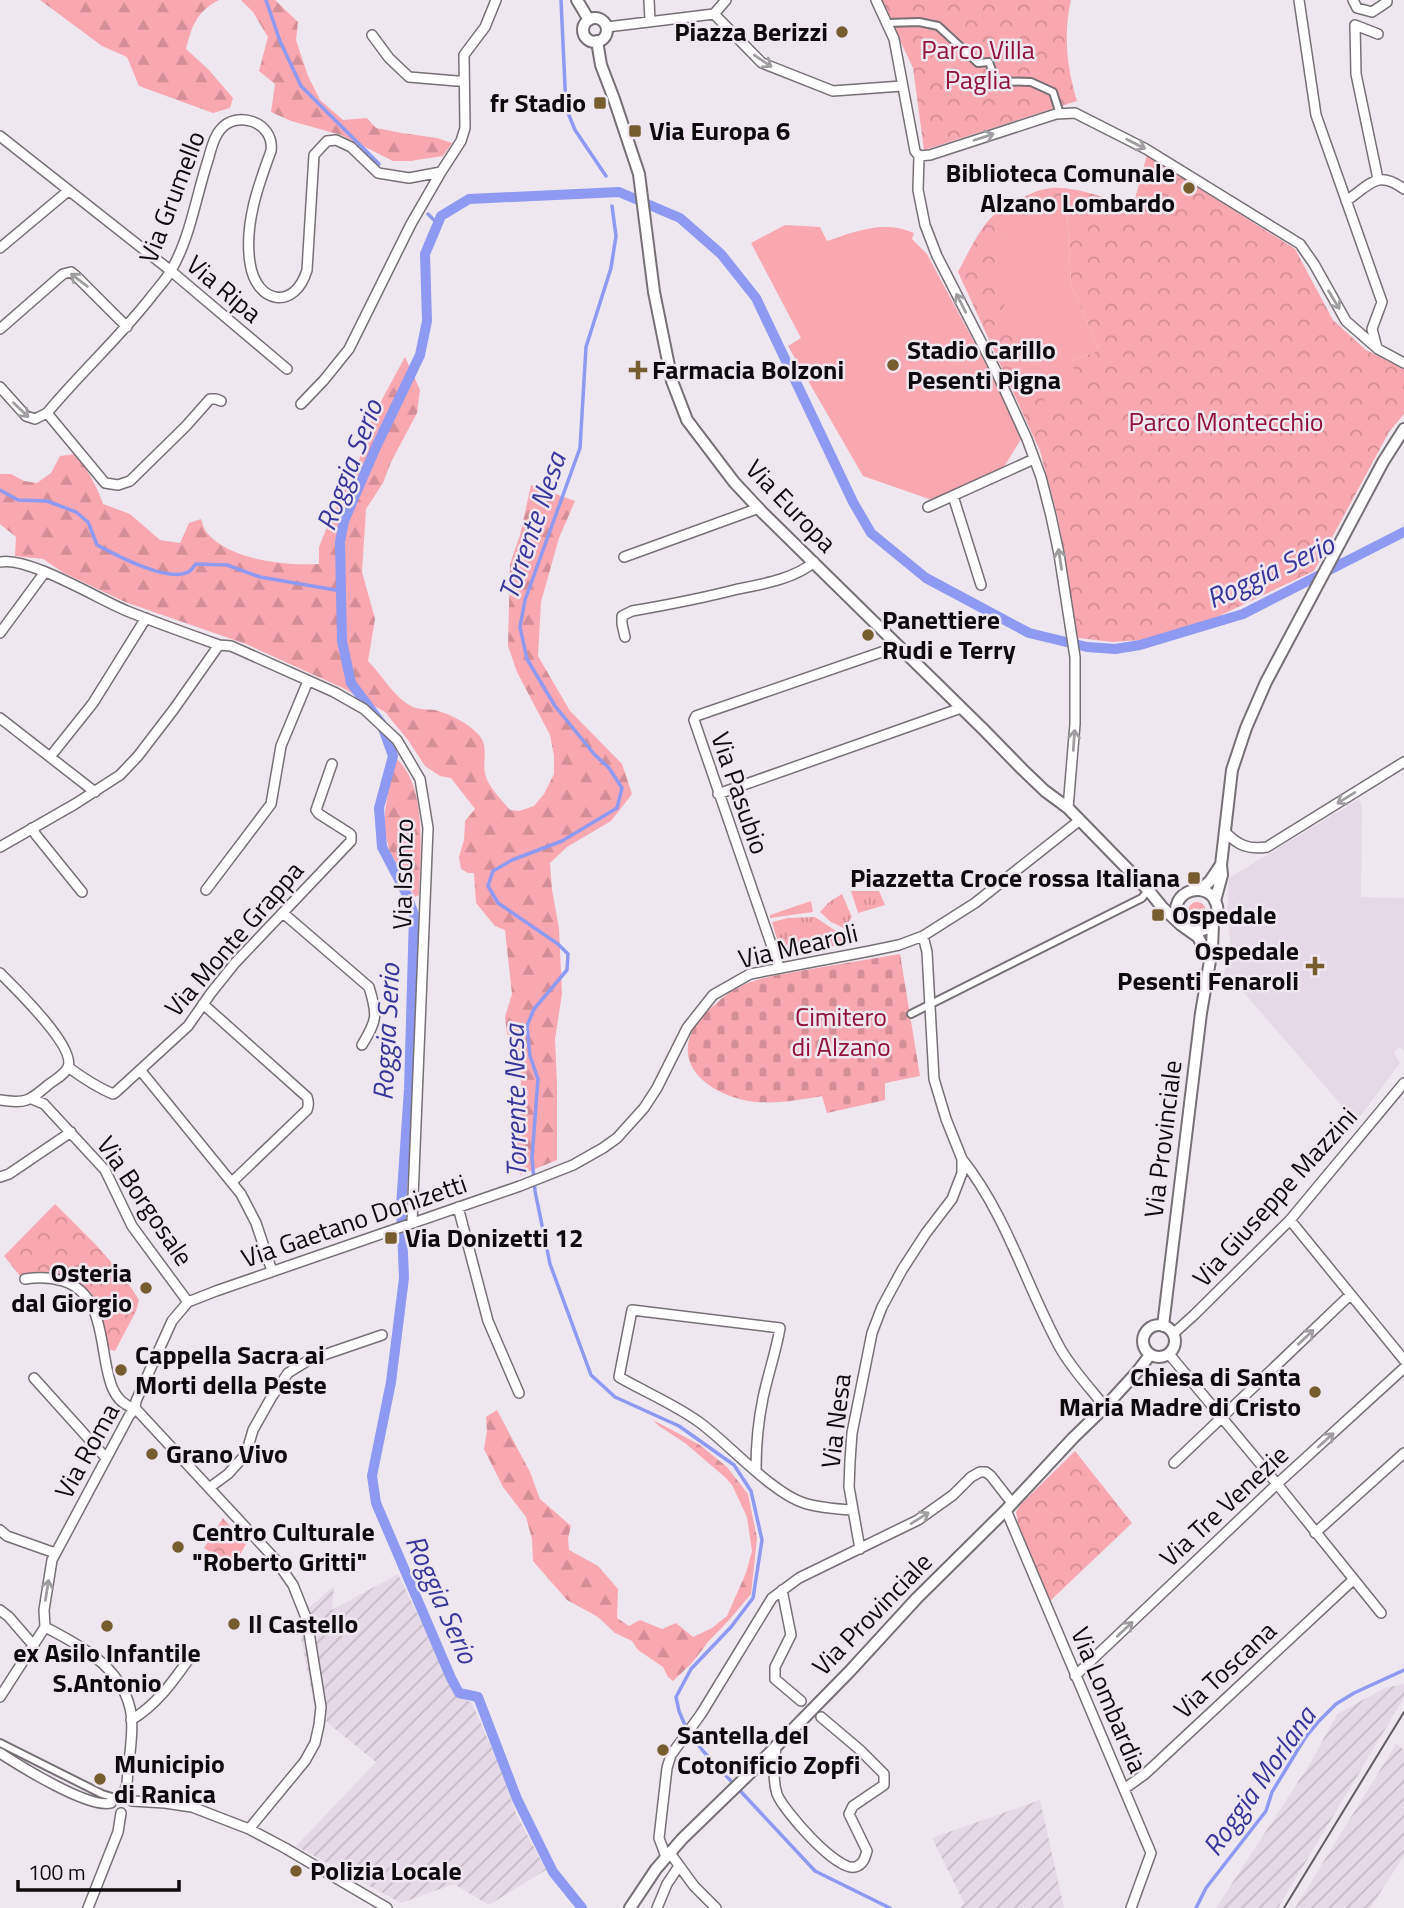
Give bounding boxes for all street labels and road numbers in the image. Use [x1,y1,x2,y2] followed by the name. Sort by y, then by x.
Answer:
[128,125,215,269] street label: Via Grumello
[178,245,271,332] street label: Via Ripa
[737,450,846,561] street label: Via Europa
[701,726,780,859] street label: Via Pasubio
[382,818,423,930] street label: Via Isonzo
[155,852,312,1025] street label: Via Monte Grappa
[734,913,862,978] street label: Via Mearoli
[1133,1058,1192,1220] street label: Via Provinciale
[1183,1098,1366,1295] street label: Via Giuseppe Mazzini
[87,1128,203,1274] street label: Via Borgosale
[236,1164,472,1277] street label: Via Gaetano Donizetti
[810,1371,861,1471] street label: Via Nesa
[44,1396,129,1506] street label: Via Roma
[1150,1436,1297,1576] street label: Via Tre Venezie
[803,1543,941,1684] street label: Via Provinciale
[1165,1612,1285,1728] street label: Via Toscana
[1061,1621,1158,1779] street label: Via Lombardia

